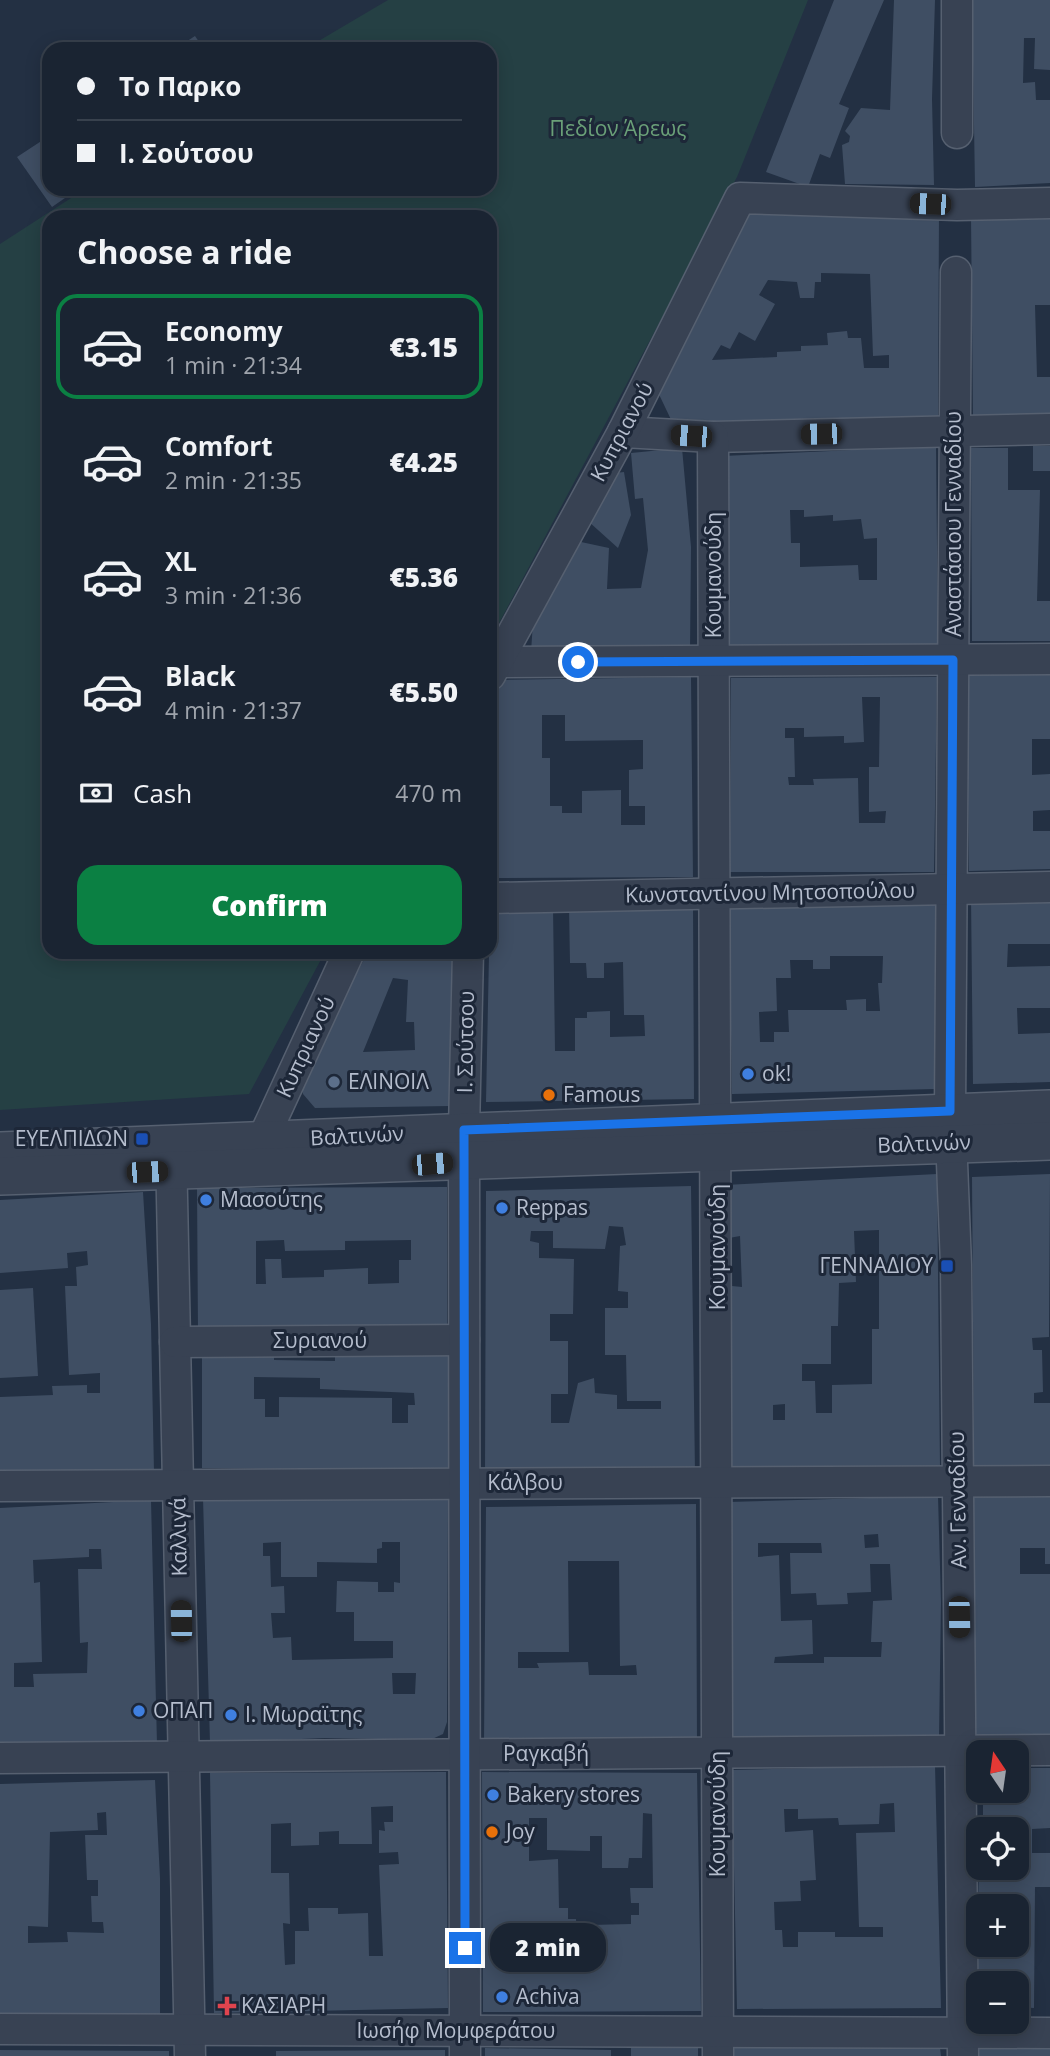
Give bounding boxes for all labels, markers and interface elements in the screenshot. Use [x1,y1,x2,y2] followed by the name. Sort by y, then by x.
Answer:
[119,68,241,104] text: Το Παρκο
[550,114,686,142] park label: Πεδίον Άρεως
[119,135,254,171] text: Ι. Σούτσου
[909,193,952,215] car
[77,230,292,273] text: Choose a ride
[165,313,283,349] text: Economy
[81,315,144,378] icon: car
[390,329,458,365] text: €3.15
[165,349,302,381] text: 1 min · 21:34
[583,377,659,486] street label: Κυπριανού
[939,411,967,637] street label: Αναστάσιου Γενναδίου
[800,423,843,445] car
[670,424,713,448] car
[165,428,272,464] text: Comfort
[81,430,144,493] icon: car
[390,444,458,480] text: €4.25
[165,464,302,496] text: 2 min · 21:35
[699,512,727,638] street label: Κουμανούδη
[165,543,197,579] text: XL
[81,545,144,608] icon: car
[390,559,458,595] text: €5.36
[165,579,302,611] text: 3 min · 21:36
[562,646,594,678] route start
[165,658,236,694] text: Black
[81,660,144,723] icon: car
[390,674,458,710] text: €5.50
[165,694,302,726] text: 4 min · 21:37
[77,774,115,812] icon: cash
[133,775,192,811] text: Cash
[395,777,462,809] text: 470 m
[77,865,462,945] button: Confirm
[625,875,915,909] street label: Κωνσταντίνου Μητσοπούλου
[269,991,341,1102] street label: Κυπριανού
[450,991,480,1093] street label: Ι. Σούτσου
[762,1059,791,1087] place label: ok!
[740,1066,756,1082] marker: ok!
[348,1067,429,1095] place label: ΕΛΙΝΟΙΛ
[326,1074,342,1090] marker: ΕΛΙΝΟΙΛ
[563,1080,640,1108] place label: Famous
[541,1087,557,1103] marker: Famous
[309,1119,404,1151] street label: Βαλτινών
[15,1124,128,1152] place label: ΕΥΕΛΠΙΔΩΝ
[877,1127,971,1159] street label: Βαλτινών
[134,1131,150,1147] marker: ΕΥΕΛΠΙΔΩΝ
[411,1152,454,1176] car
[126,1161,169,1183] car
[703,1184,731,1310] street label: Κουμανούδη
[220,1185,323,1213] place label: Μασούτης
[198,1192,214,1208] marker: Μασούτης
[516,1193,588,1221] place label: Reppas
[494,1200,510,1216] marker: Reppas
[819,1251,933,1279] place label: ΓΕΝΝΑΔΙΟΥ
[939,1258,955,1274] marker: ΓΕΝΝΑΔΙΟΥ
[273,1326,367,1354] street label: Συριανού
[942,1431,972,1569] street label: Αν. Γενναδίου
[487,1468,563,1496] street label: Κάλβου
[163,1497,193,1577] street label: Καλλιγά
[949,1596,970,1638] car
[171,1600,192,1642] car
[153,1696,213,1724] place label: ΟΠΑΠ
[245,1700,363,1728] place label: Ι. Μωραϊτης
[131,1703,147,1719] marker: ΟΠΑΠ
[223,1707,239,1723] marker: Ι. Μωραϊτης
[503,1739,589,1767] street label: Ραγκαβή
[966,1740,1029,1802] north arrow
[966,1740,1029,2034] map controls
[703,1751,731,1877] street label: Κουμανούδη
[507,1780,640,1808] place label: Bakery stores
[485,1787,501,1803] marker: Bakery stores
[504,1817,535,1845] place label: Joy
[966,1817,1029,1880] button: locate
[484,1824,500,1840] marker: Joy
[966,1894,1029,1957] button: +
[490,1924,605,1972] callout: 2 min
[515,1931,581,1963] text: 2 min
[449,1932,481,1964] route end
[966,1971,1029,2034] button: −
[516,1982,580,2010] place label: Achiva
[494,1989,510,2005] marker: Achiva
[241,1991,326,2019] place label: ΚΑΣΙΑΡΗ
[219,1998,235,2014] marker: ΚΑΣΙΑΡΗ
[357,2016,555,2044] street label: Ιωσήφ Μομφεράτου

